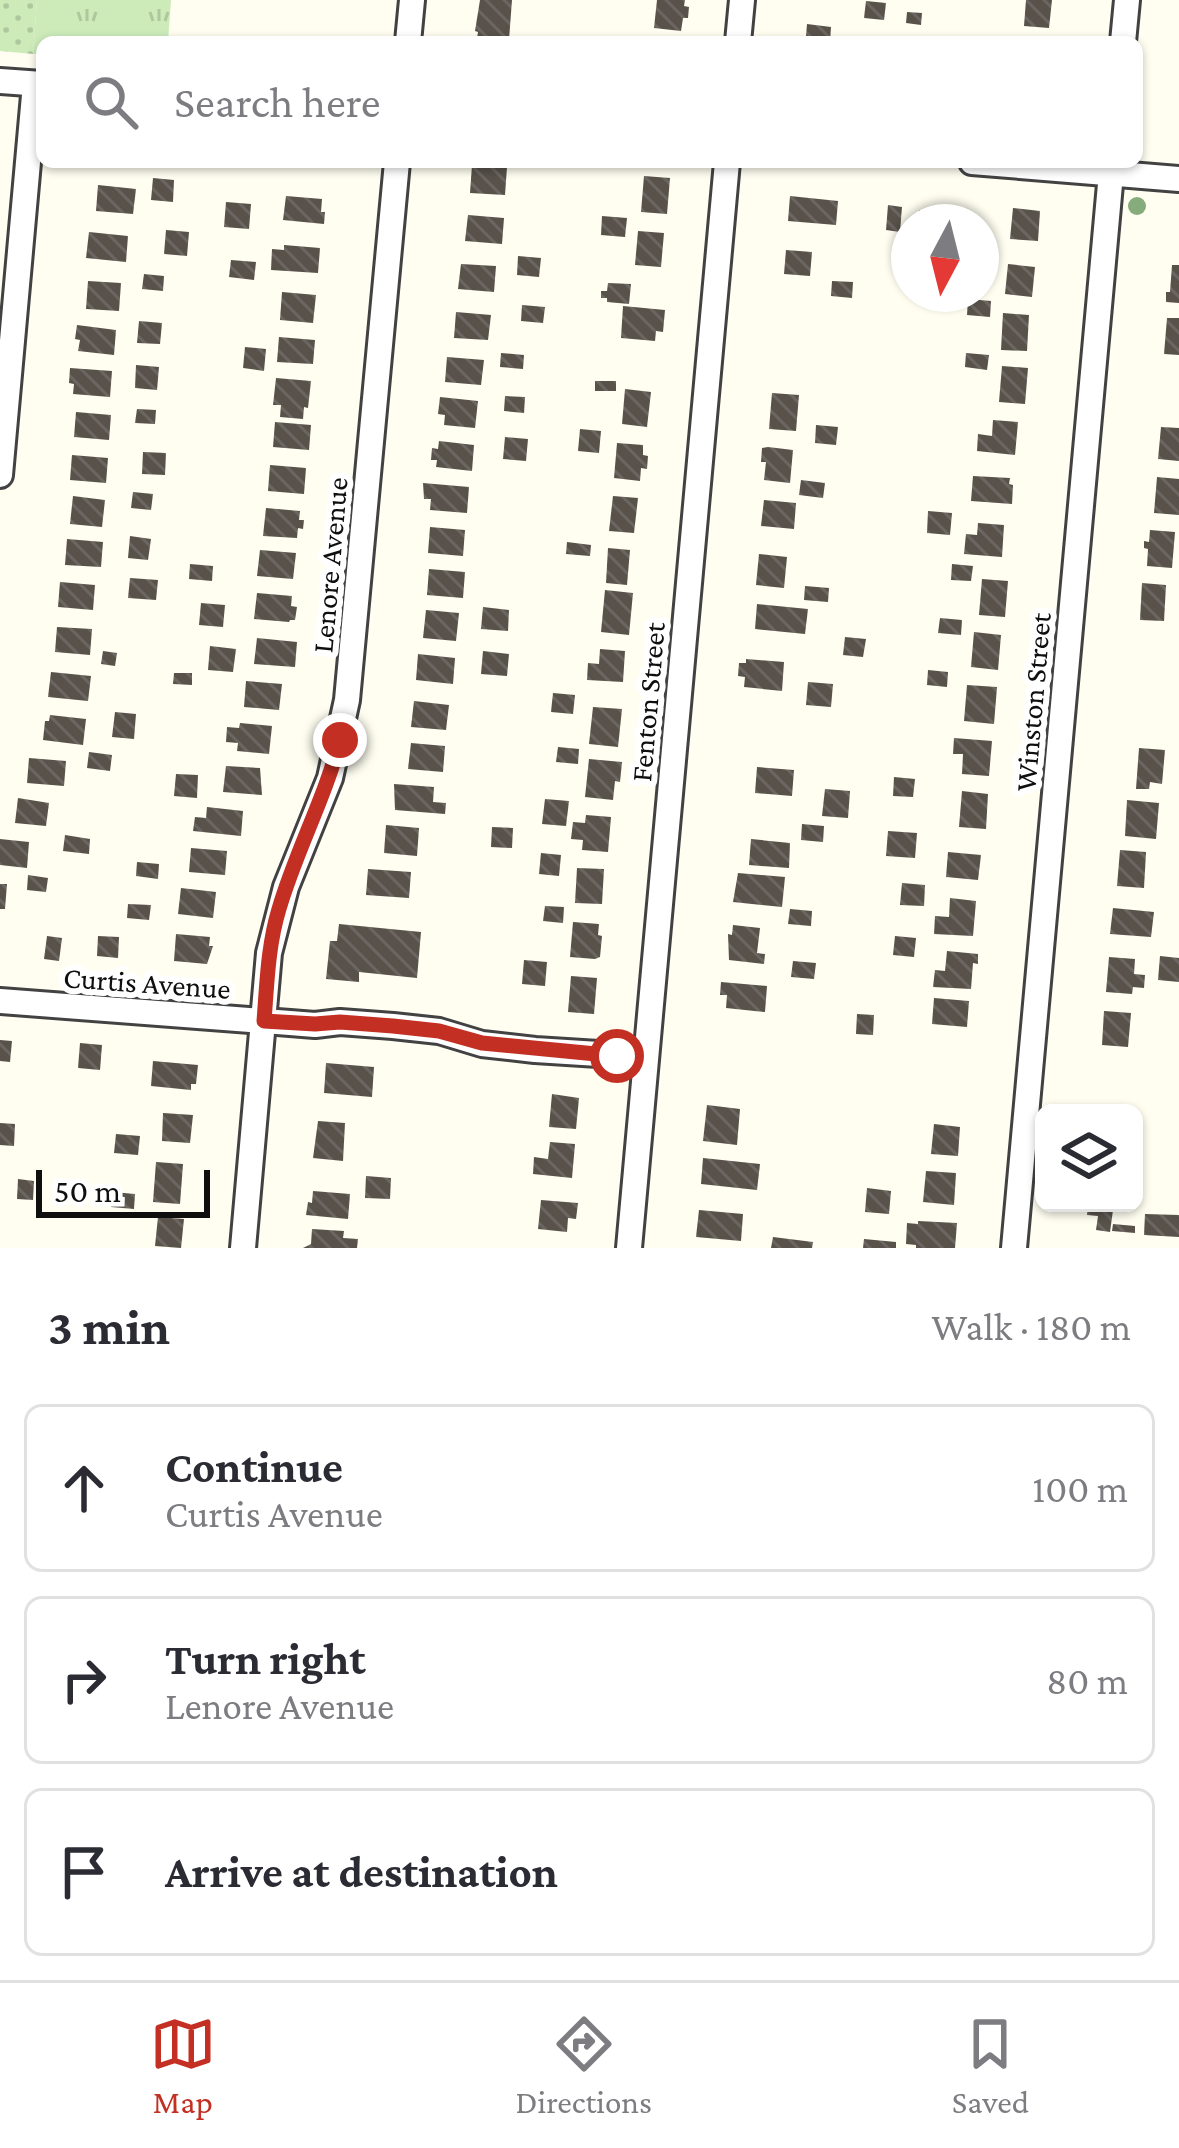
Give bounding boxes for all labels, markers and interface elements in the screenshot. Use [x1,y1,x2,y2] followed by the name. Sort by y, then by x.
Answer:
[36,36,1143,168] search box
[78,69,144,135] icon: search
[174,77,381,127] text: Search here
[891,204,999,312] north arrow
[305,476,354,654] street label: Lenore Avenue
[1008,610,1057,793] street label: Winston Street
[624,620,671,783] street label: Fenton Street
[313,713,367,767] route end
[62,960,232,1005] street label: Curtis Avenue
[590,1029,644,1083] route start
[1035,1104,1143,1212] map controls
[1035,1104,1143,1212] button: layers
[36,1164,210,1217] scale bar
[54,1172,121,1209] text: 50 m
[48,1298,170,1355] text: 3 min
[931,1305,1131,1348] text: Walk · 180 m
[165,1442,343,1492] text: Continue
[51,1455,117,1521] icon: ahead
[1032,1467,1128,1510] text: 100 m
[165,1492,383,1535] text: Curtis Avenue
[165,1634,366,1684] text: Turn right
[51,1647,117,1713] icon: right
[1046,1659,1128,1702] text: 80 m
[165,1684,394,1727] text: Lenore Avenue
[51,1839,117,1905] icon: arrive
[165,1847,558,1897] text: Arrive at destination
[150,2011,216,2120] tab: Map
[516,2011,652,2120] tab: Directions
[952,2011,1029,2120] tab: Saved

